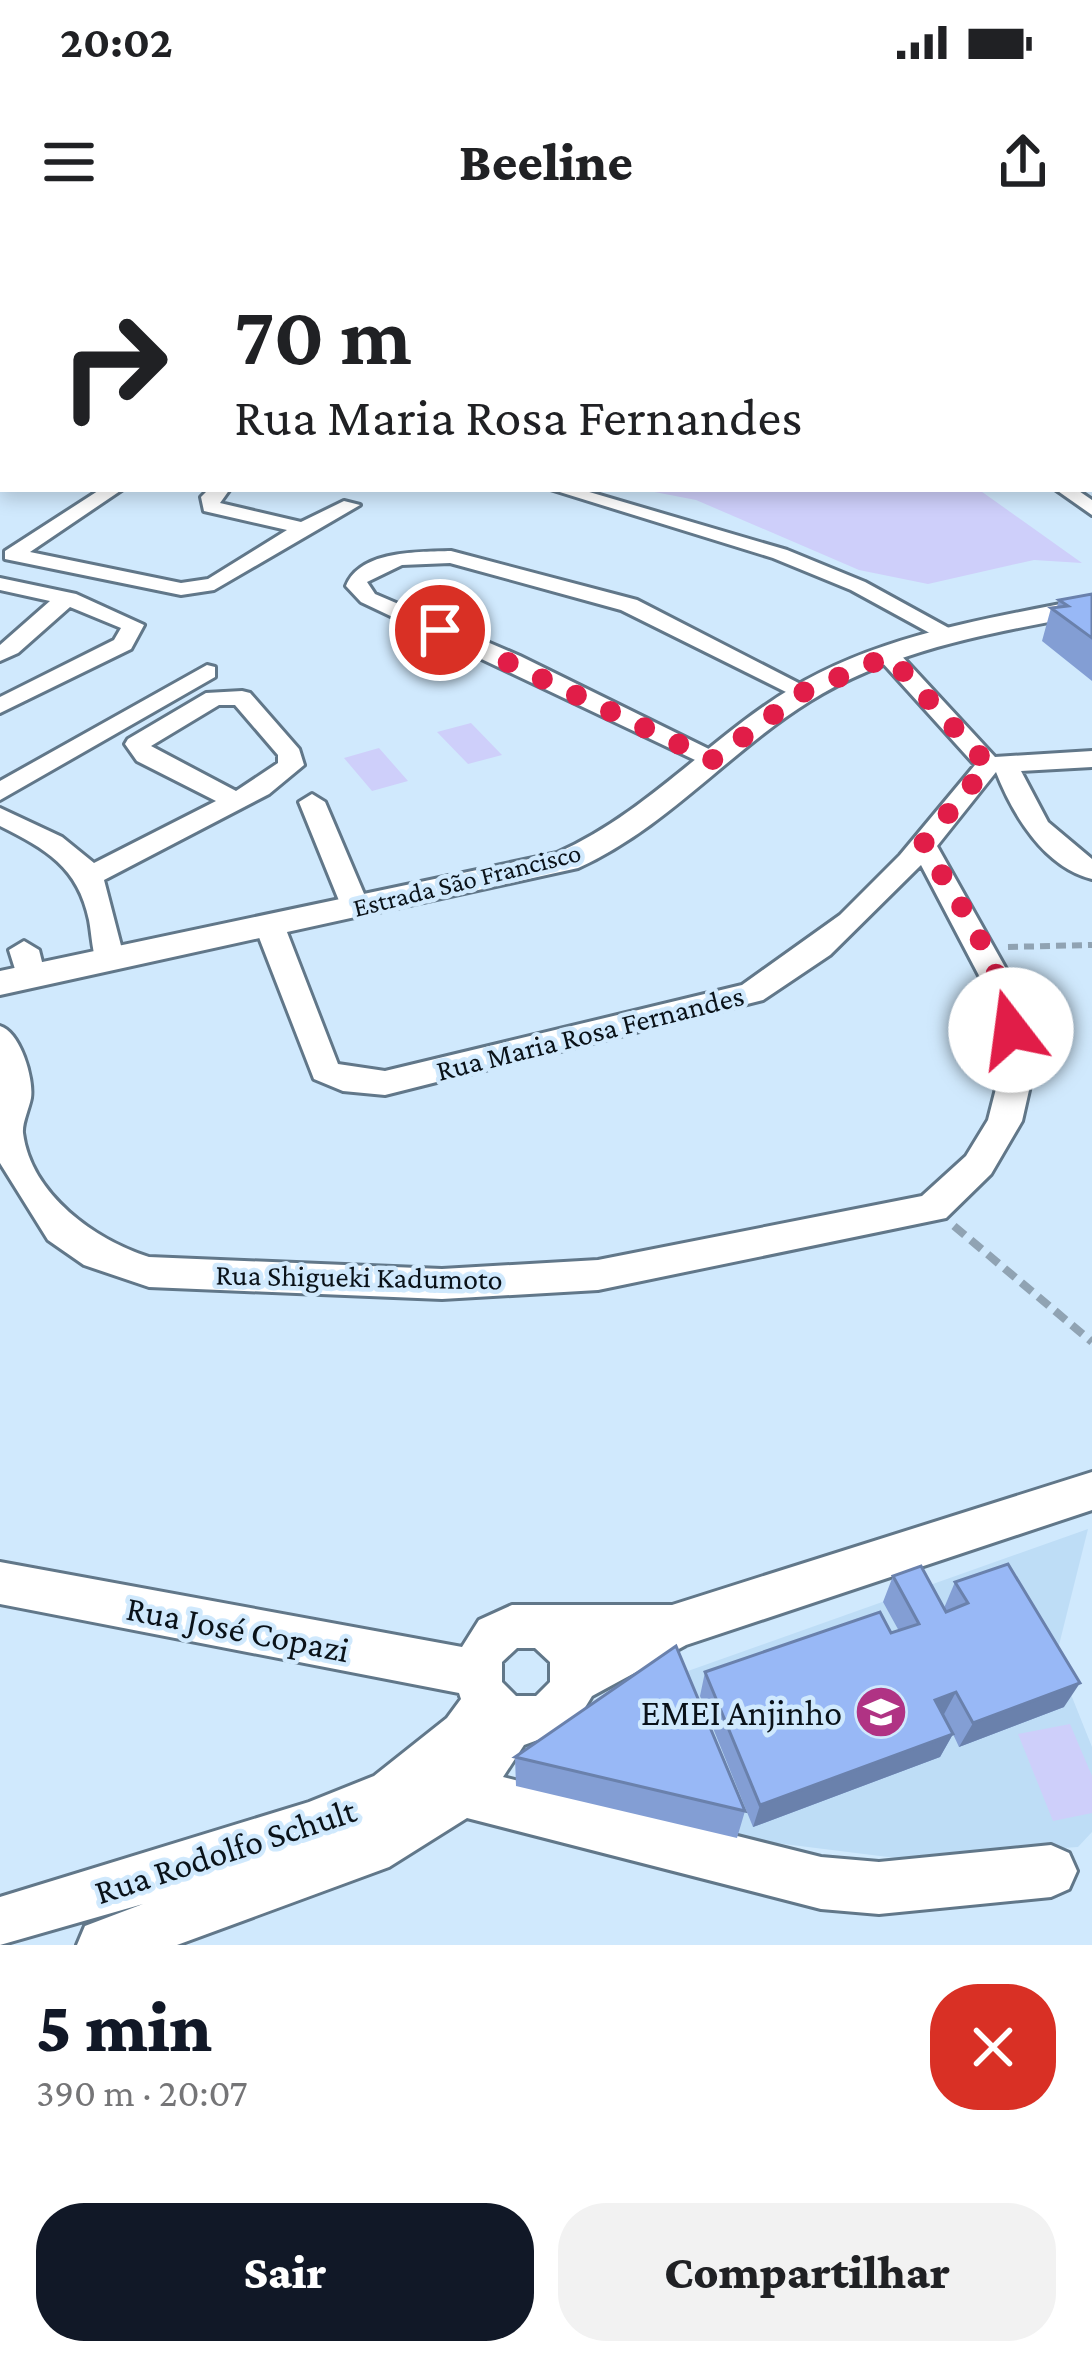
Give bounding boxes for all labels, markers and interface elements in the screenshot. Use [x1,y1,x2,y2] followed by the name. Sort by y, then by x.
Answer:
[60,17,173,67] text: 20:02
[36,129,102,195] icon: menu
[990,129,1056,195] icon: share
[459,132,633,192] text: Beeline
[36,288,192,444] icon: right
[234,289,412,382] text: 70 m
[234,387,802,447] text: Rua Maria Rosa Fernandes
[389,579,491,681] pin
[407,597,473,663] icon: arrive
[350,837,584,923] street label: Estrada São Francisco
[948,967,1074,1093] position arrow
[433,978,747,1087] street label: Rua Maria Rosa Fernandes
[215,1257,503,1297] street label: Rua Shigueki Kadumoto
[123,1588,353,1670] street label: Rua José Copazi
[853,1684,909,1740] school or university icon: EMEI Anjinho
[641,1693,842,1733] place label: EMEI Anjinho
[90,1790,362,1912] street label: Rua Rodolfo Schult
[930,1984,1056,2110] button: close
[36,1986,212,2066] text: 5 min
[36,2071,247,2114] text: 390 m · 20:07
[36,2203,534,2341] button: Sair
[558,2203,1056,2341] button: Compartilhar

